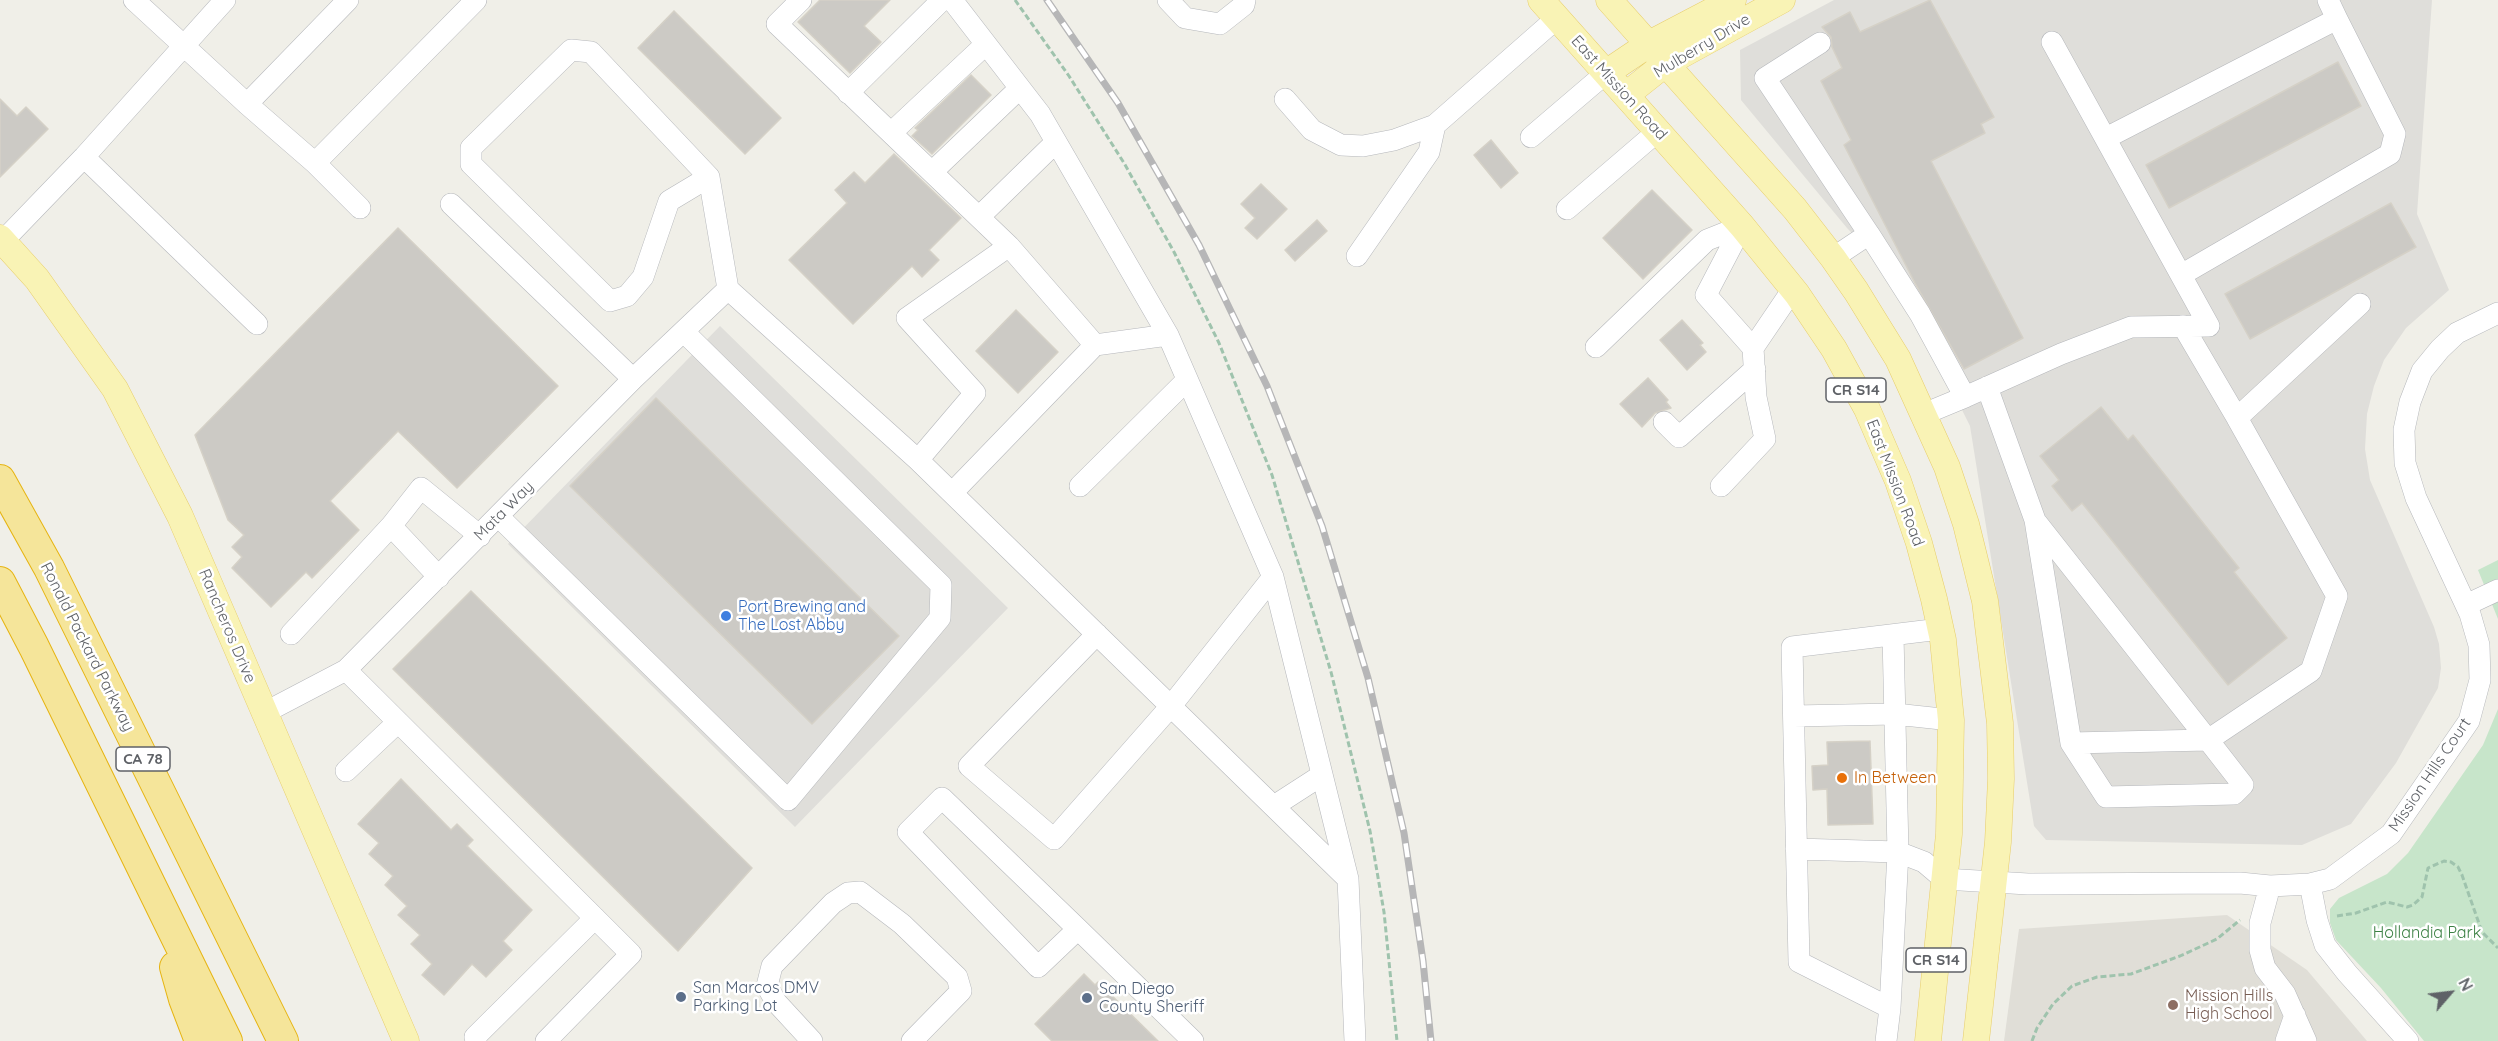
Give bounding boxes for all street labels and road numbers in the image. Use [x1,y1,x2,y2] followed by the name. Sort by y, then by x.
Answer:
[1650,10,1754,82] street label: Mulberry Drive
[1567,32,1671,144] street label: East Mission Road
[1826,378,1886,402] road number: CR S14
[1862,417,1928,549] street label: East Mission Road
[470,477,538,545] street label: Mata Way
[36,559,138,735] street label: Ronald Packard Parkway
[194,566,260,686] street label: Rancheros Drive
[2385,714,2475,836] street label: Mission Hills Court
[116,747,170,771] road number: CA 78
[1906,948,1966,972] road number: CR S14

